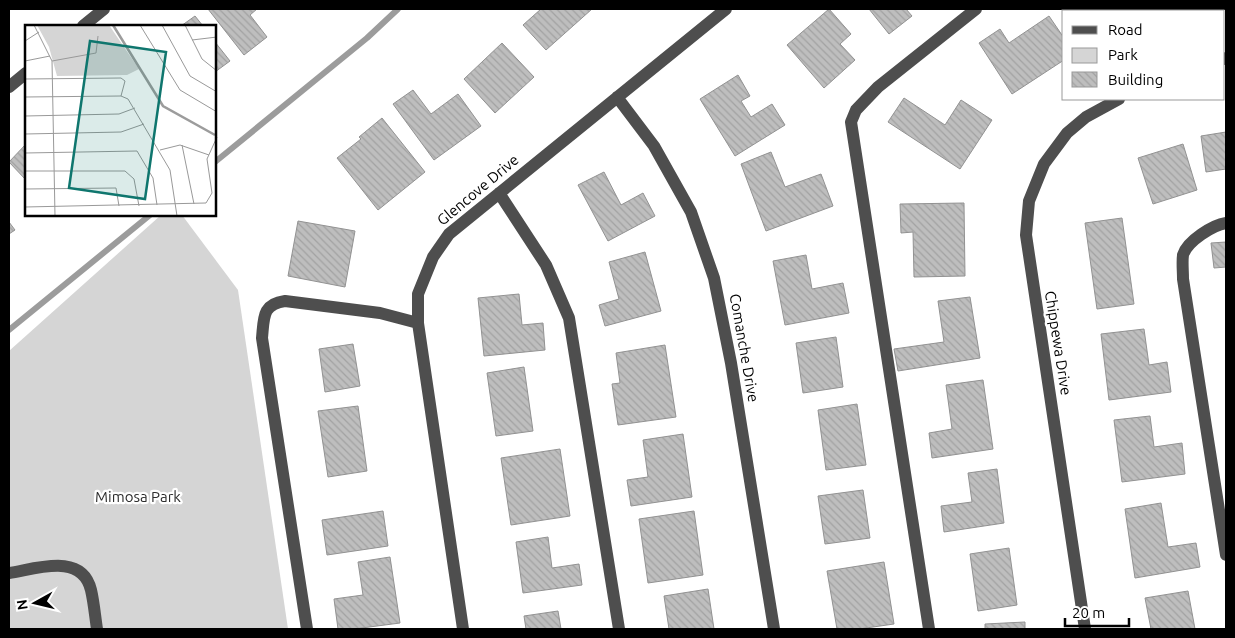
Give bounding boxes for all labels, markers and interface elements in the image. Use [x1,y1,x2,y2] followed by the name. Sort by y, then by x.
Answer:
[1062,10,1225,100] legend
[1108,21,1143,38] text: Road
[25,25,216,216] inset map
[1108,46,1138,63] text: Park
[1108,71,1163,88] text: Building
[434,151,522,229] street label: Glencove Drive
[1042,290,1075,396] street label: Chippewa Drive
[727,292,762,404] street label: Comanche Drive
[95,488,181,505] park label: Mimosa Park
[10,578,60,628] north arrow
[1065,596,1129,628] scale bar
[13,599,31,611] text: N
[1072,604,1105,621] text: 20 m

